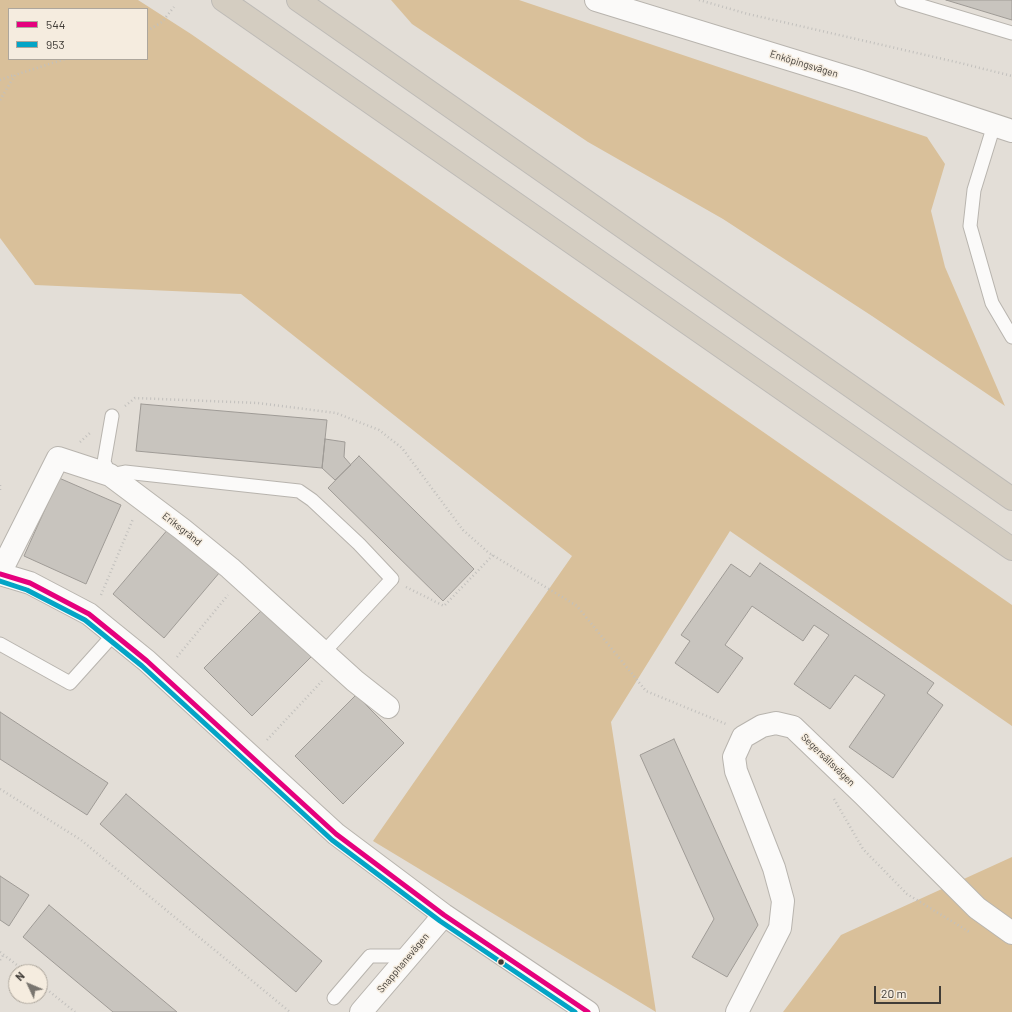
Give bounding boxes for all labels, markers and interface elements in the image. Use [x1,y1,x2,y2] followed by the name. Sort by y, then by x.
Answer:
[8,8,148,60] legend
[46,17,65,31] text: 544
[46,37,65,51] text: 953
[768,48,840,80] street label: Enköpingsvägen
[160,510,204,548] street label: Eriksgränd
[799,731,857,789] street label: Segersällsvägen
[375,931,431,995] street label: Snapphanevägen
[496,957,506,967] unlabelled marker
[8,964,48,1004] north arrow
[13,969,27,983] text: N
[876,978,943,1004] scale bar
[881,986,907,1000] text: 20 m

